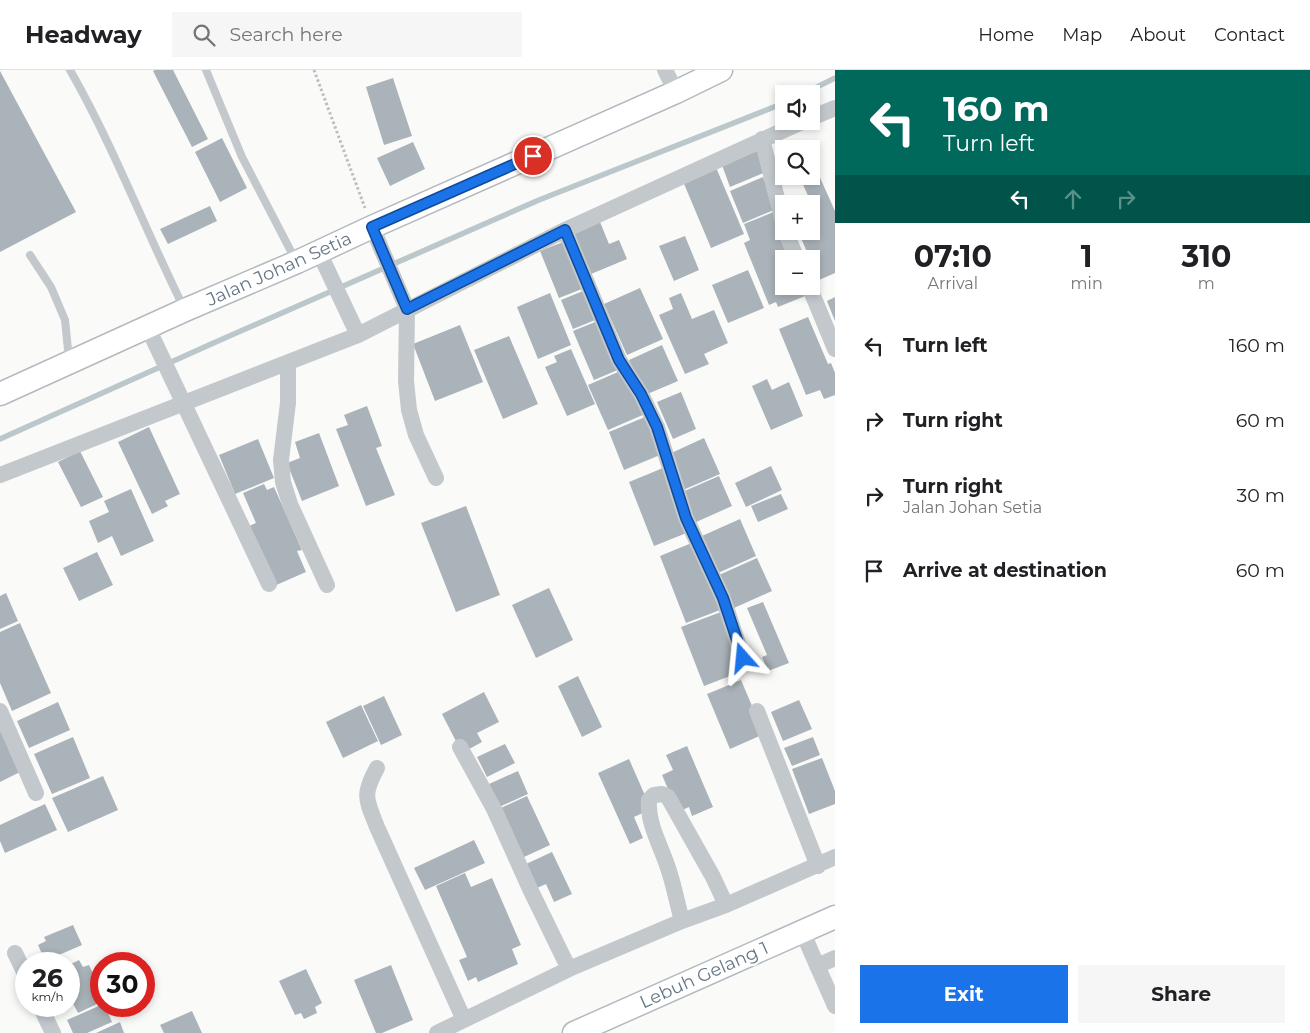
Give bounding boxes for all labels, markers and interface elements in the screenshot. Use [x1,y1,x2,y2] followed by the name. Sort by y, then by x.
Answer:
[172,12,522,57] search box
[25,20,142,49] text: Headway
[190,21,218,49] icon: search
[230,23,343,46] text: Search here
[978,24,1034,46] text: Home
[1062,24,1102,46] text: Map
[1130,24,1186,46] text: About
[1214,24,1285,46] text: Contact
[775,85,820,295] map controls
[775,85,820,130] button: sound
[943,87,1049,130] text: 160 m
[860,90,925,155] icon: left
[943,130,1035,157] text: Turn left
[512,135,554,177] pin
[775,140,820,185] button: search
[519,142,547,170] icon: arrive
[1006,185,1034,213] icon: left
[1059,185,1087,213] icon: ahead
[1112,185,1140,213] icon: right
[775,195,820,240] button: +
[202,227,355,311] street label: Jalan Johan Setia
[914,238,992,275] text: 07:10
[1081,238,1093,275] text: 1
[1181,238,1231,275] text: 310
[775,250,820,295] button: −
[928,274,978,293] text: Arrival
[1071,274,1103,293] text: min
[1198,274,1215,293] text: m
[860,332,888,360] icon: left
[903,334,988,357] text: Turn left
[1229,334,1285,357] text: 160 m
[860,407,888,435] icon: right
[903,409,1003,432] text: Turn right
[1236,409,1285,432] text: 60 m
[903,475,1003,498] text: Turn right
[860,482,888,510] icon: right
[1237,484,1285,507] text: 30 m
[903,498,1042,517] text: Jalan Johan Setia
[860,557,888,585] icon: arrive
[903,559,1107,582] text: Arrive at destination
[1236,559,1285,582] text: 60 m
[716,631,768,683] position arrow
[636,937,772,1013] street label: Lebuh Gelang 1
[90,952,155,1017] speed limit sign: 30
[32,963,63,993] text: 26
[860,965,1068,1023] button: Exit
[1078,965,1285,1023] button: Share
[31,989,64,1004] text: km/h

